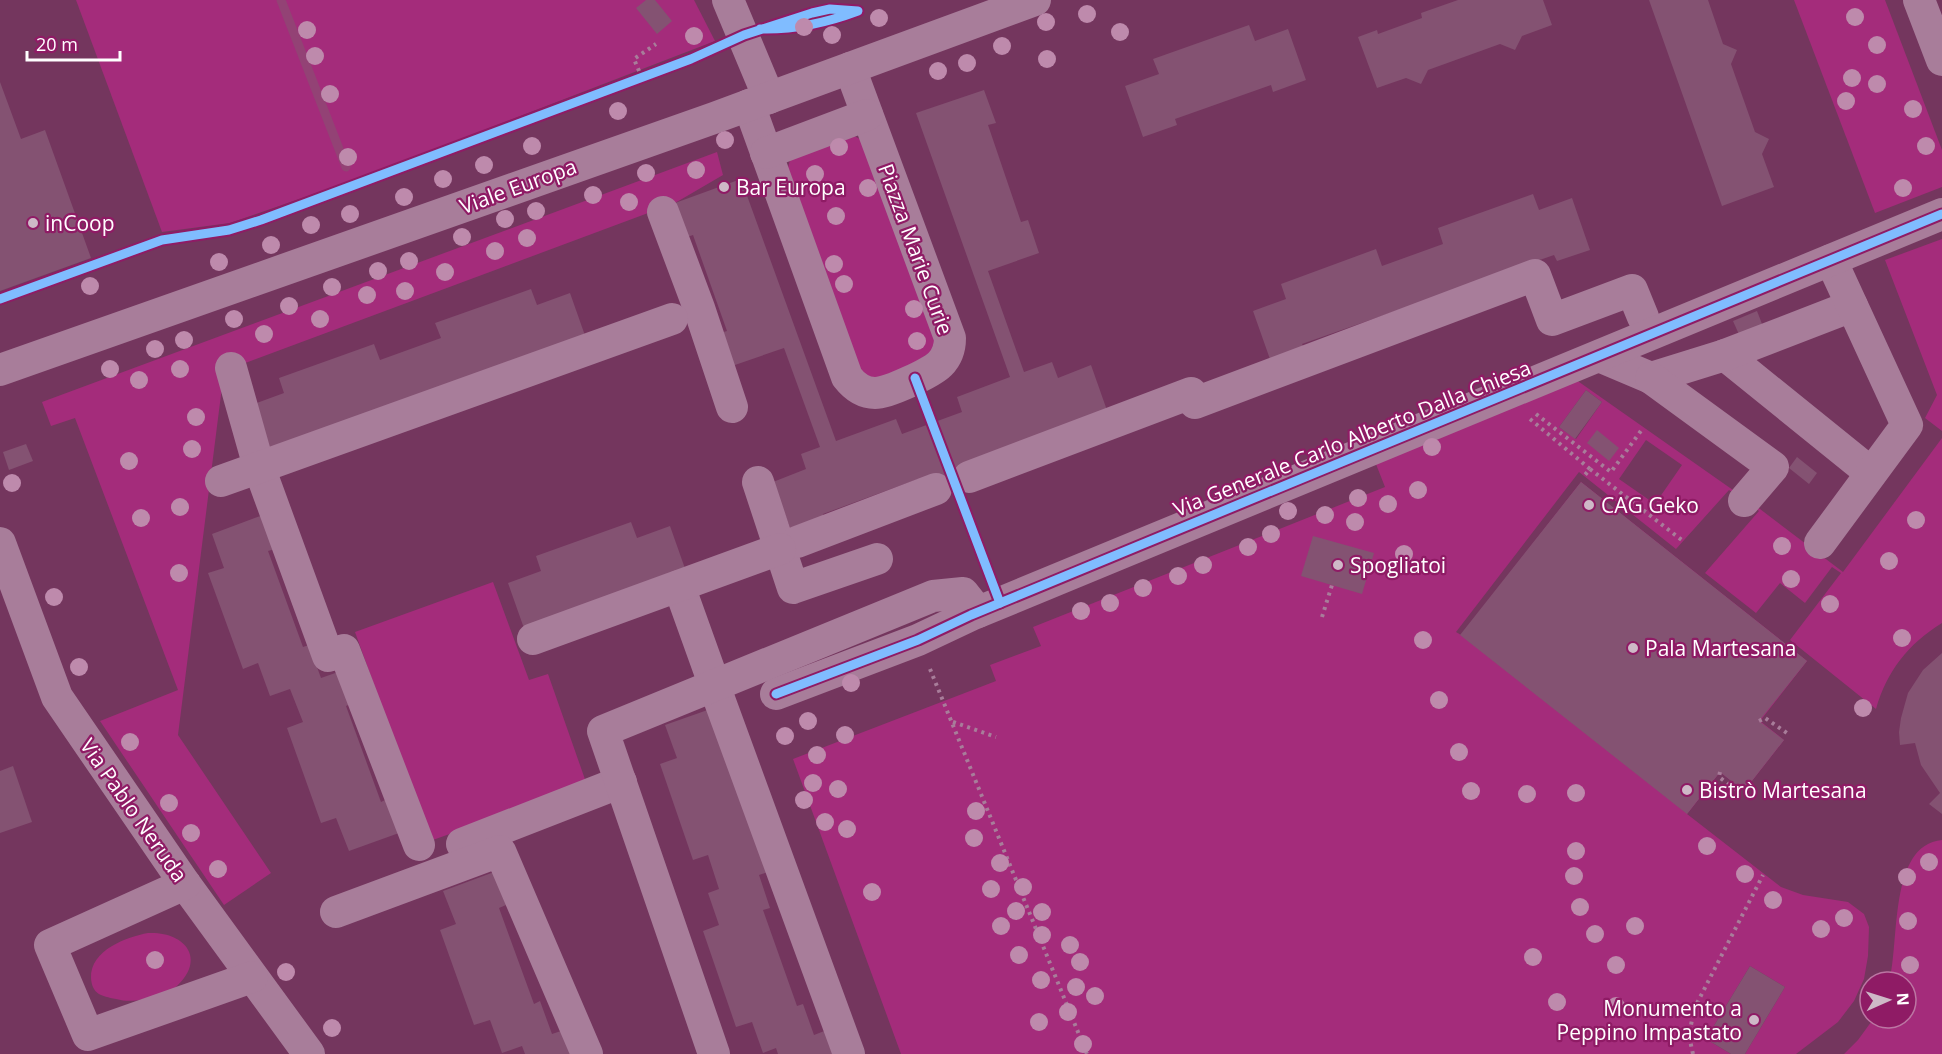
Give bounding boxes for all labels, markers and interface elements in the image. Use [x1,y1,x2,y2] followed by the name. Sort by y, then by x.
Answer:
[27,24,120,62] scale bar
[36,32,78,56] text: 20 m
[456,152,580,220] street label: Viale Europa
[872,160,960,338] street label: Piazza Marie Curie
[736,173,846,201] place label: Bar Europa
[717,180,731,194] marker: Bar Europa
[45,209,115,237] place label: inCoop
[26,216,40,230] marker: inCoop
[1169,353,1535,523] street label: Via Generale Carlo Alberto Dalla Chiesa
[1601,491,1699,519] place label: CAG Geko
[1582,498,1596,512] marker: CAG Geko
[1350,551,1446,579] place label: Spogliatoi
[1331,558,1345,572] marker: Spogliatoi
[1645,634,1796,662] place label: Pala Martesana
[1626,641,1640,655] marker: Pala Martesana
[74,733,194,887] street label: Via Pablo Neruda
[1699,776,1867,804] place label: Bistrò Martesana
[1680,783,1694,797] marker: Bistrò Martesana
[1858,970,1918,1030] north arrow
[1892,992,1914,1006] text: N
[1557,994,1742,1046] place label: Monumento a Peppino Impastato
[1747,1013,1761,1027] marker: Monumento a Peppino Impastato

